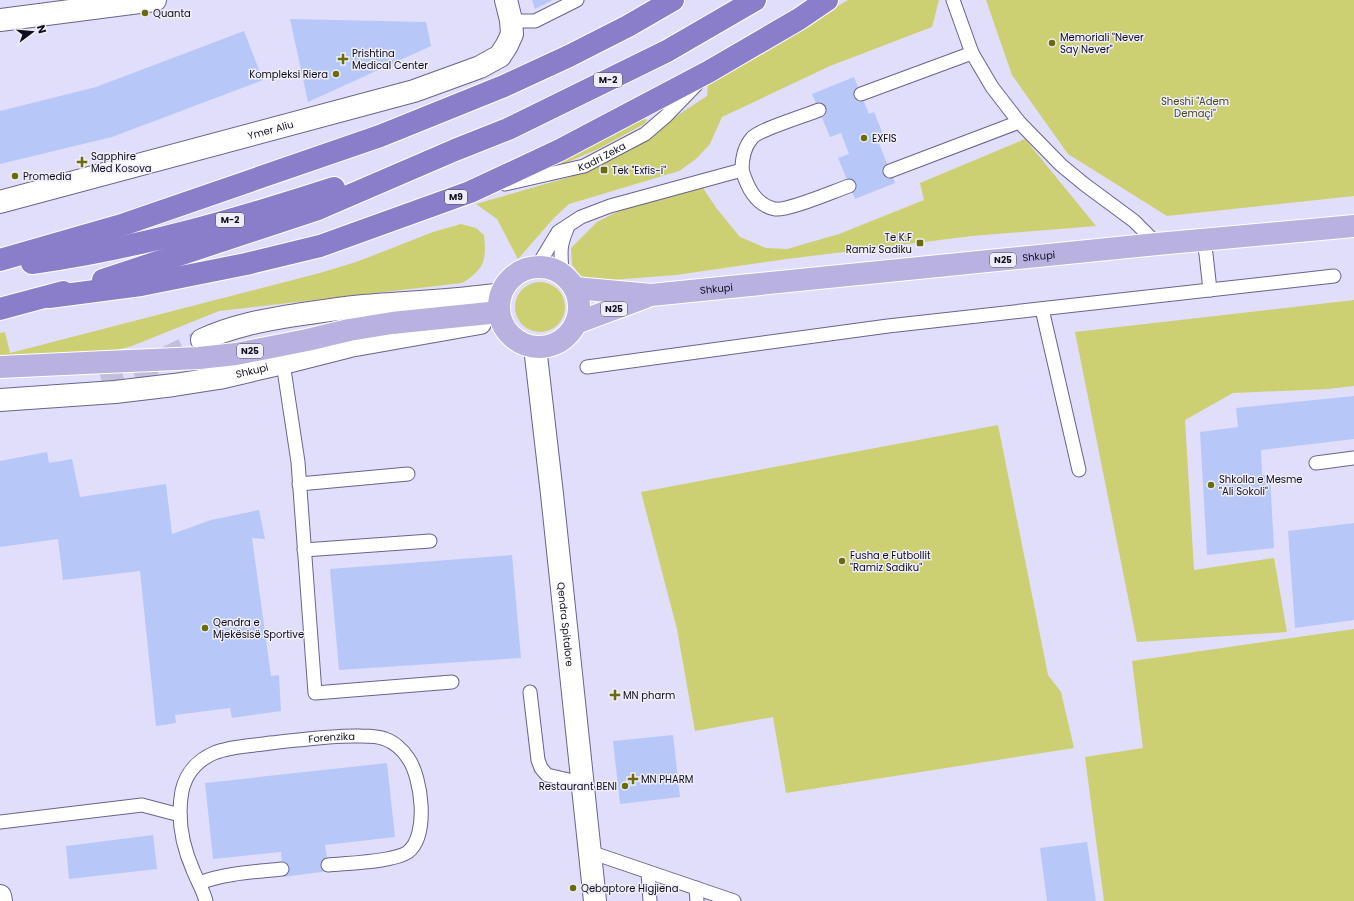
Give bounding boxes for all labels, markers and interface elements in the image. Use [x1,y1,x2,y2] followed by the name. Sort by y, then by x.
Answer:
[153,6,191,21] place label: Quanta
[140,8,150,18] marker: Quanta
[12,12,52,52] north arrow
[33,23,50,35] text: N
[1060,30,1144,57] place label: Memoriali "Never Say Never"
[1047,38,1057,48] marker: Memoriali "Never Say Never"
[352,46,428,73] place label: Prishtina Medical Center
[337,53,349,65] marker: Prishtina Medical Center
[249,67,328,82] place label: Kompleksi Riera
[331,69,341,79] marker: Kompleksi Riera
[594,73,622,87] road number: M-2
[1161,94,1229,121] park label: Sheshi "Adem Demaçi"
[246,116,295,143] street label: Ymer Aliu
[872,131,897,146] place label: EXFIS
[859,133,869,143] marker: EXFIS
[576,138,628,175] street label: Kadri Zeka
[91,149,152,176] place label: Sapphire Med Kosova
[76,156,88,168] marker: Sapphire Med Kosova
[612,163,666,178] place label: Tek "Exfis-i"
[599,165,609,175] marker: Tek "Exfis-i"
[23,169,71,184] place label: Promedia
[10,171,20,181] marker: Promedia
[445,190,467,204] road number: M9
[216,213,244,227] road number: M-2
[846,230,912,257] place label: Te K.F Ramiz Sadiku
[915,238,925,248] marker: Te K.F Ramiz Sadiku
[1022,247,1056,265] street label: Shkupi
[990,253,1016,267] road number: N25
[699,279,734,298] street label: Shkupi
[601,302,627,316] road number: N25
[237,344,263,358] road number: N25
[234,359,270,381] street label: Shkupi
[1219,472,1303,499] place label: Shkolla e Mesme "Ali Sokoli"
[1206,480,1216,490] marker: Shkolla e Mesme "Ali Sokoli"
[850,548,931,575] place label: Fusha e Futbollit "Ramiz Sadiku"
[837,556,847,566] marker: Fusha e Futbollit "Ramiz Sadiku"
[554,581,578,667] street label: Qendra Spitalore
[213,615,304,642] place label: Qendra e Mjekësisë Sportive
[200,623,210,633] marker: Qendra e Mjekësisë Sportive
[623,688,675,703] place label: MN pharm
[610,690,620,700] marker: MN pharm
[308,728,355,746] street label: Forenzika
[641,772,693,787] place label: MN PHARM
[628,774,638,784] marker: MN PHARM
[539,779,617,794] place label: Restaurant BENI
[620,781,630,791] marker: Restaurant BENI
[581,881,678,896] place label: Qebaptore Higjiena
[568,883,578,893] marker: Qebaptore Higjiena

